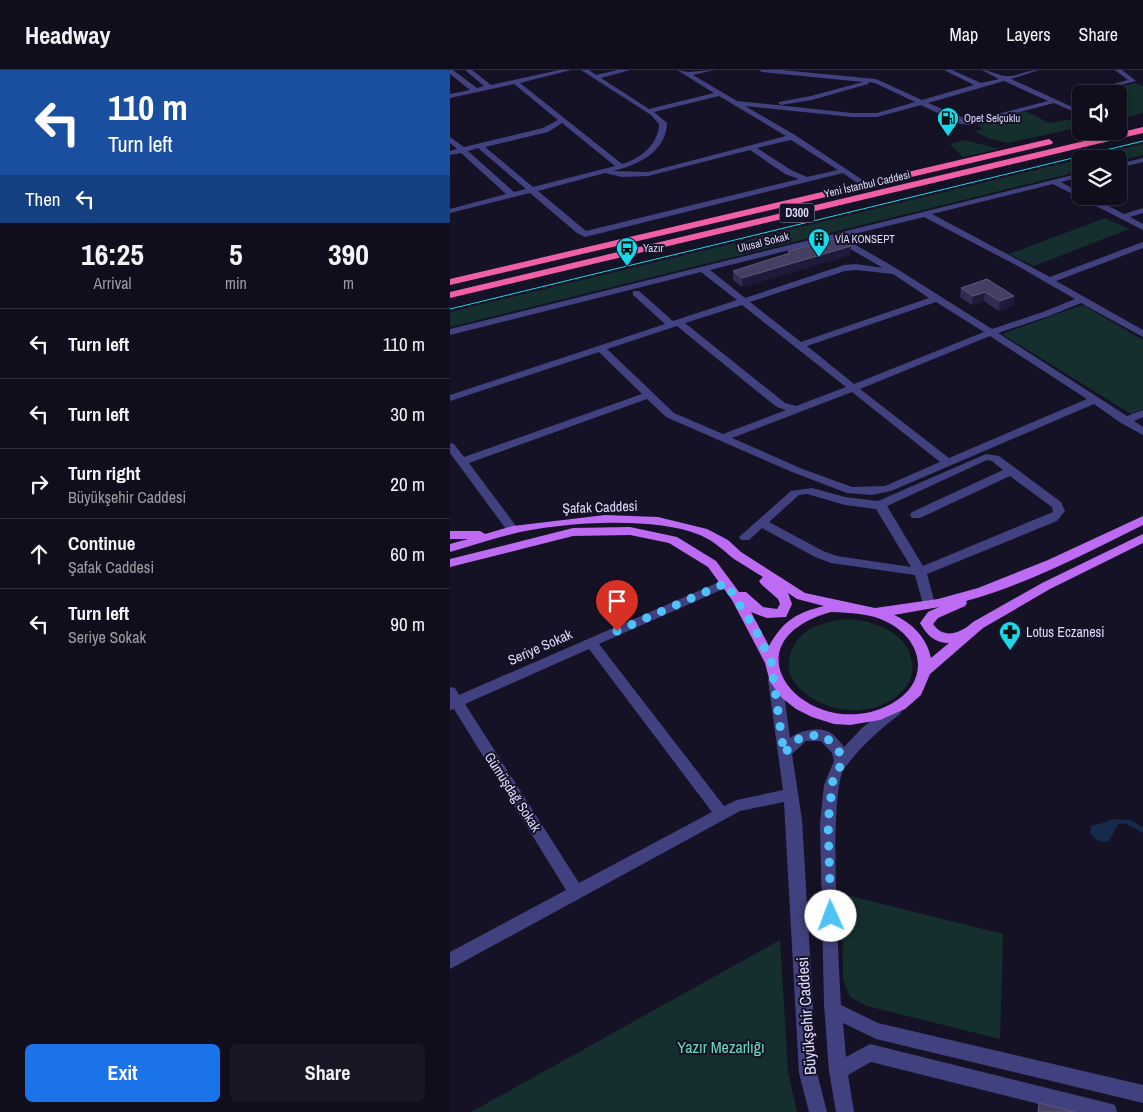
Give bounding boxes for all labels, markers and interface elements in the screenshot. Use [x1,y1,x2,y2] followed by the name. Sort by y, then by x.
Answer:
[25,19,110,51] text: Headway
[950,22,978,47] text: Map
[1006,22,1051,47] text: Layers
[1079,22,1118,47] text: Share
[108,84,188,131] text: 110 m
[1072,85,1127,205] map controls
[1072,85,1127,140] button: sound
[25,90,90,155] icon: left
[936,106,960,137] fuel station icon: Opet Selçuklu
[964,111,1020,125] place label: Opet Selçuklu
[108,129,173,159] text: Turn left
[1072,150,1127,205] button: layers
[823,167,911,201] street label: Yeni İstanbul Caddesi
[71,185,99,213] icon: left
[25,186,61,212] text: Then
[780,204,814,222] road number: D300
[807,227,831,258] building icon: VİA KONSEPT
[736,229,791,255] street label: Ulusal Sokak
[835,232,895,246] place label: VİA KONSEPT
[81,234,144,274] text: 16:25
[229,234,243,274] text: 5
[328,234,369,274] text: 390
[615,236,639,267] bus stop icon: Yazır
[643,241,663,255] place label: Yazır
[94,272,131,294] text: Arrival
[225,272,247,294] text: min
[343,272,354,294] text: m
[25,330,53,358] icon: left
[68,331,129,357] text: Turn left
[383,331,425,357] text: 110 m
[25,400,53,428] icon: left
[68,401,129,427] text: Turn left
[390,401,425,427] text: 30 m
[68,460,140,486] text: Turn right
[25,470,53,498] icon: right
[390,471,425,497] text: 20 m
[68,486,186,508] text: Büyükşehir Caddesi
[562,497,638,517] street label: Şafak Caddesi
[68,530,136,556] text: Continue
[25,540,53,568] icon: ahead
[390,541,425,567] text: 60 m
[68,556,154,578] text: Şafak Caddesi
[596,580,638,631] pin
[603,587,631,615] icon: arrive
[68,600,129,626] text: Turn left
[25,610,53,638] icon: left
[390,611,425,637] text: 90 m
[998,620,1022,651] pharmacy icon: Lotus Eczanesi
[1026,623,1105,641] place label: Lotus Eczanesi
[505,625,575,669] street label: Seriye Sokak
[68,626,146,648] text: Seriye Sokak
[481,749,546,835] street label: Gümüşdağ Sokak
[804,889,856,941] position arrow
[791,956,821,1076] street label: Büyükşehir Caddesi
[677,1036,765,1058] park label: Yazır Mezarlığı
[25,1044,220,1102] button: Exit
[230,1044,425,1102] button: Share

